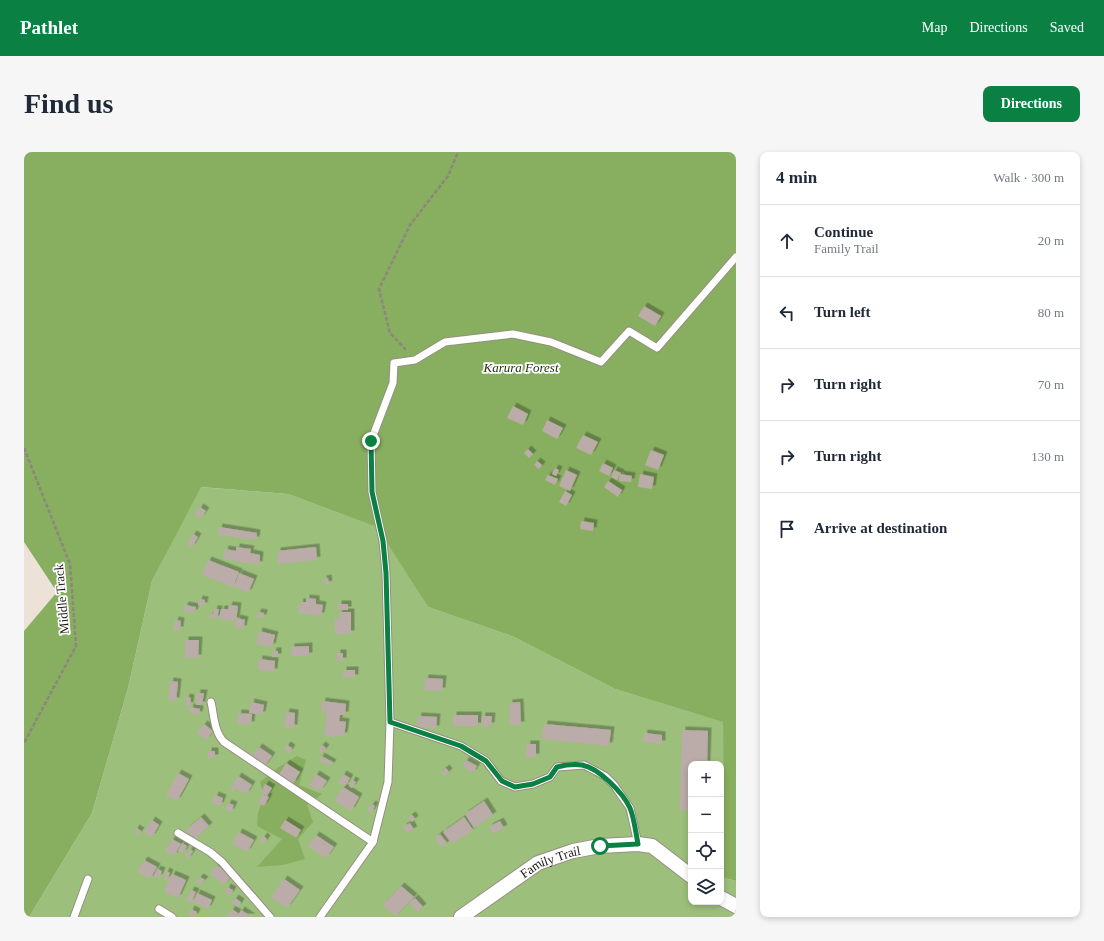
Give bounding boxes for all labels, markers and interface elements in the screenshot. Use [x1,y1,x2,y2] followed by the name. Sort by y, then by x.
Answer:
[20,17,78,38] text: Pathlet
[922,20,947,35] text: Map
[969,20,1028,35] text: Directions
[1050,20,1084,35] text: Saved
[983,86,1080,122] button: Directions
[24,88,114,119] text: Find us
[776,168,817,187] text: 4 min
[993,170,1064,185] text: Walk · 300 m
[814,224,873,240] text: Continue
[776,230,798,252] icon: ahead
[1038,233,1064,248] text: 20 m
[814,241,879,256] text: Family Trail
[776,302,798,324] icon: left
[814,304,871,320] text: Turn left
[1038,305,1064,320] text: 80 m
[483,360,559,375] park label: Karura Forest
[776,374,798,396] icon: right
[814,376,881,392] text: Turn right
[1038,377,1064,392] text: 70 m
[362,432,380,450] route end
[776,446,798,468] icon: right
[814,448,881,464] text: Turn right
[1031,449,1064,464] text: 130 m
[776,518,798,540] icon: arrive
[814,520,947,536] text: Arrive at destination
[51,563,72,635] street label: Middle Track
[688,761,724,905] map controls
[688,761,724,797] button: +
[688,797,724,833] button: −
[688,833,724,869] button: locate
[591,837,609,855] route start
[517,843,582,881] street label: Family Trail
[688,869,724,905] button: layers

